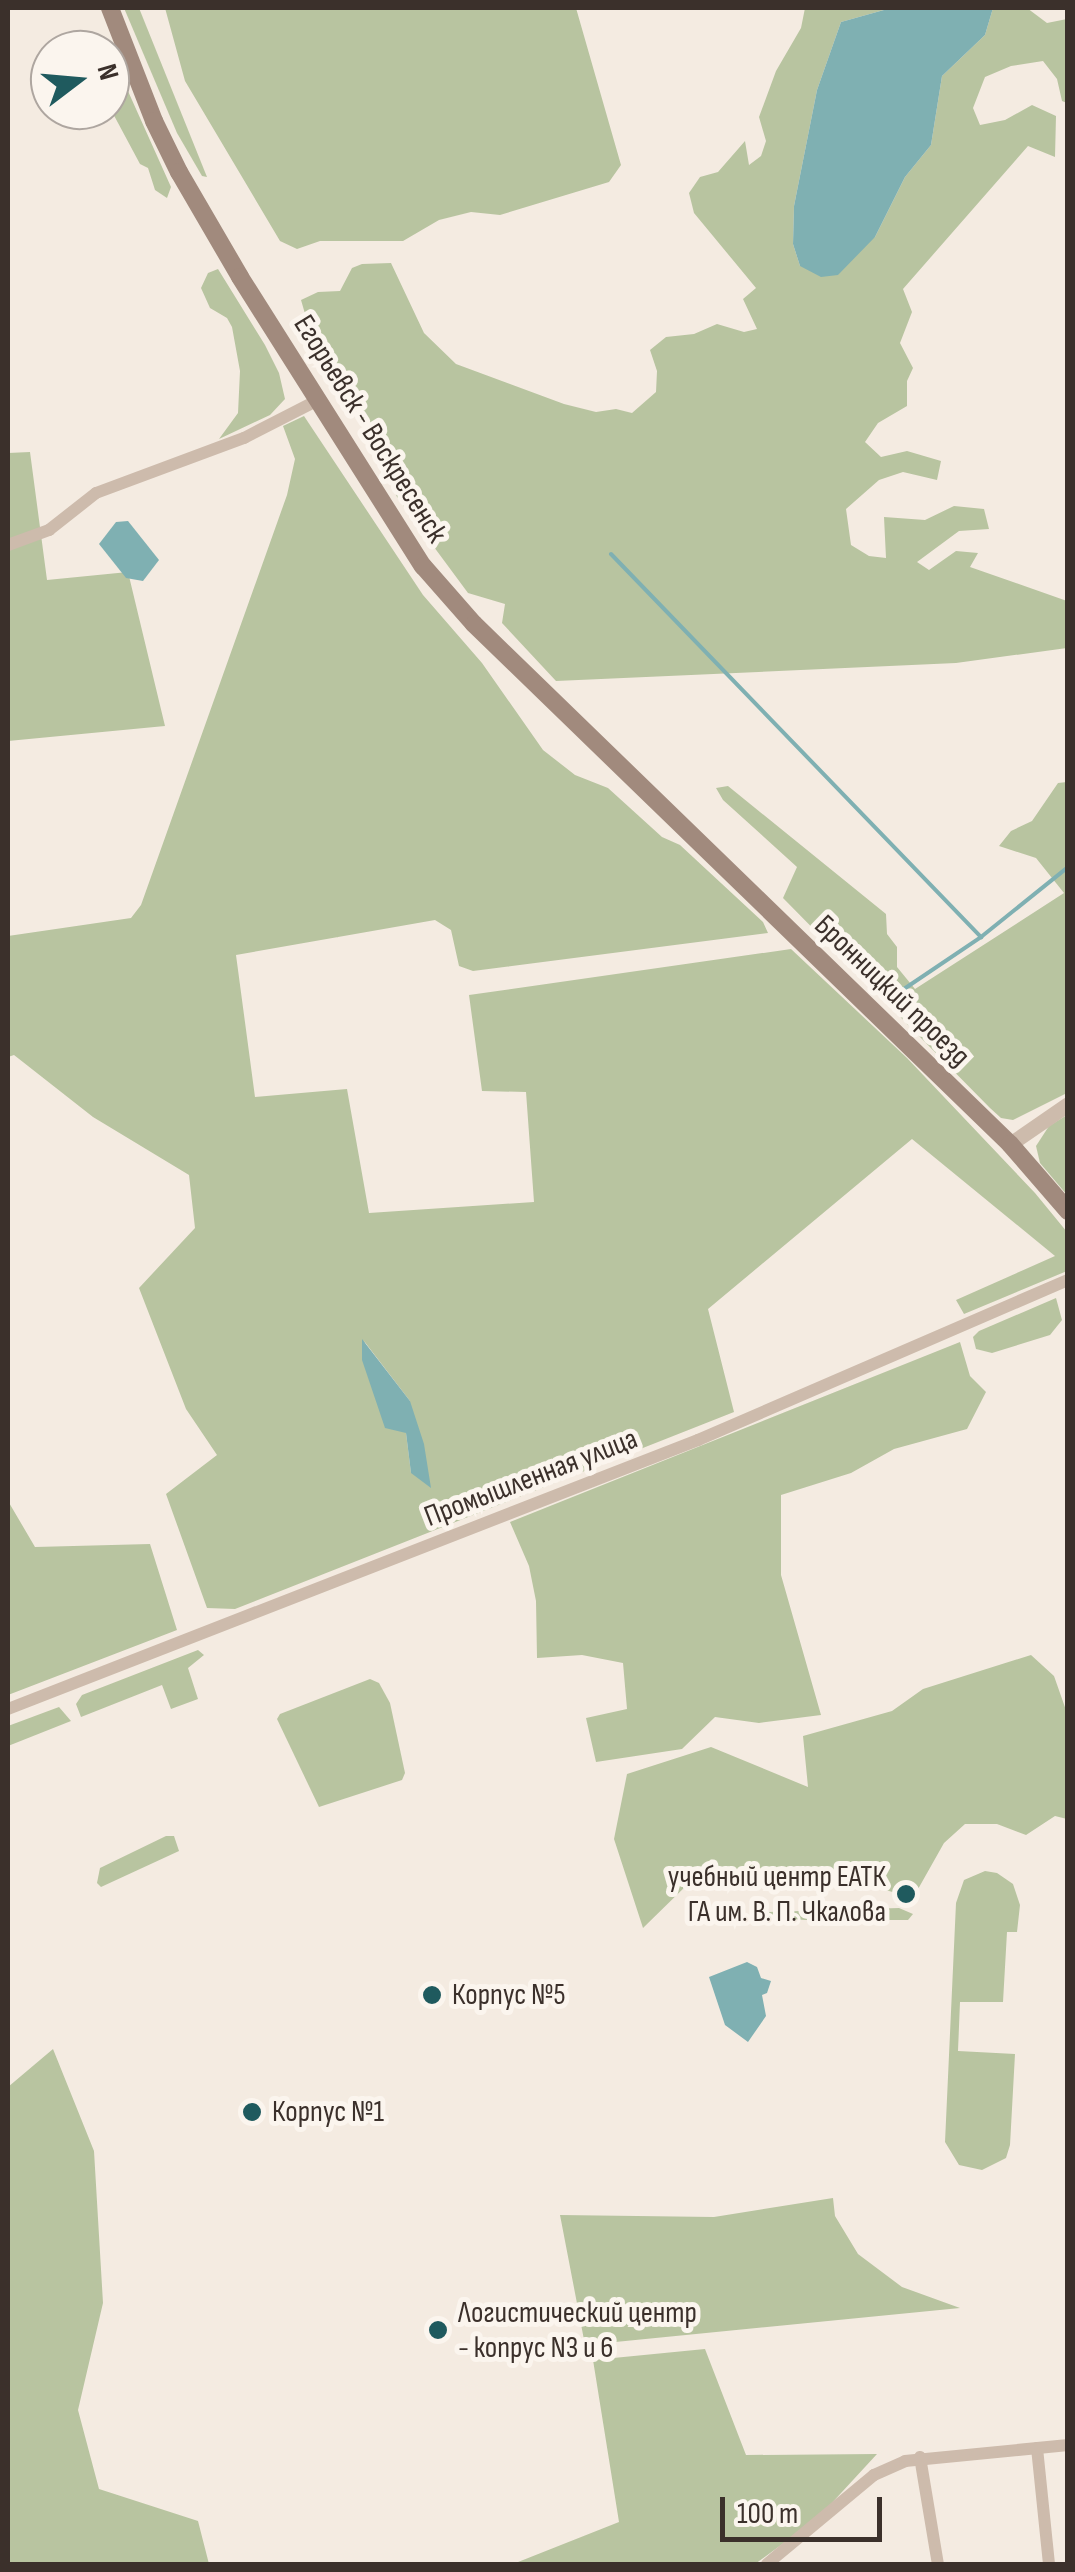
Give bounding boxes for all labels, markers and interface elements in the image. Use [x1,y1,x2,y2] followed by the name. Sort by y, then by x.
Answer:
[30,30,130,130] north arrow
[89,60,125,84] text: N
[285,309,455,549] street label: Егорьевск - Воскресенск
[807,908,977,1074] street label: Бронницкий проезд
[419,1421,643,1535] street label: Промышленная улица
[668,1859,886,1930] place label: учебный центр ЕАТК ГА им. В. П. Чкалова
[895,1883,917,1905] marker: учебный центр ЕАТК ГА им. В. П. Чкалова
[452,1977,566,2013] place label: Корпус №5
[421,1984,443,2006] marker: Корпус №5
[272,2094,384,2130] place label: Корпус №1
[241,2101,263,2123] marker: Корпус №1
[458,2295,697,2366] place label: Логистический центр - копрус N3 и 6
[427,2319,449,2341] marker: Логистический центр - копрус N3 и 6
[725,2477,888,2539] scale bar
[737,2496,798,2532] text: 100 m

